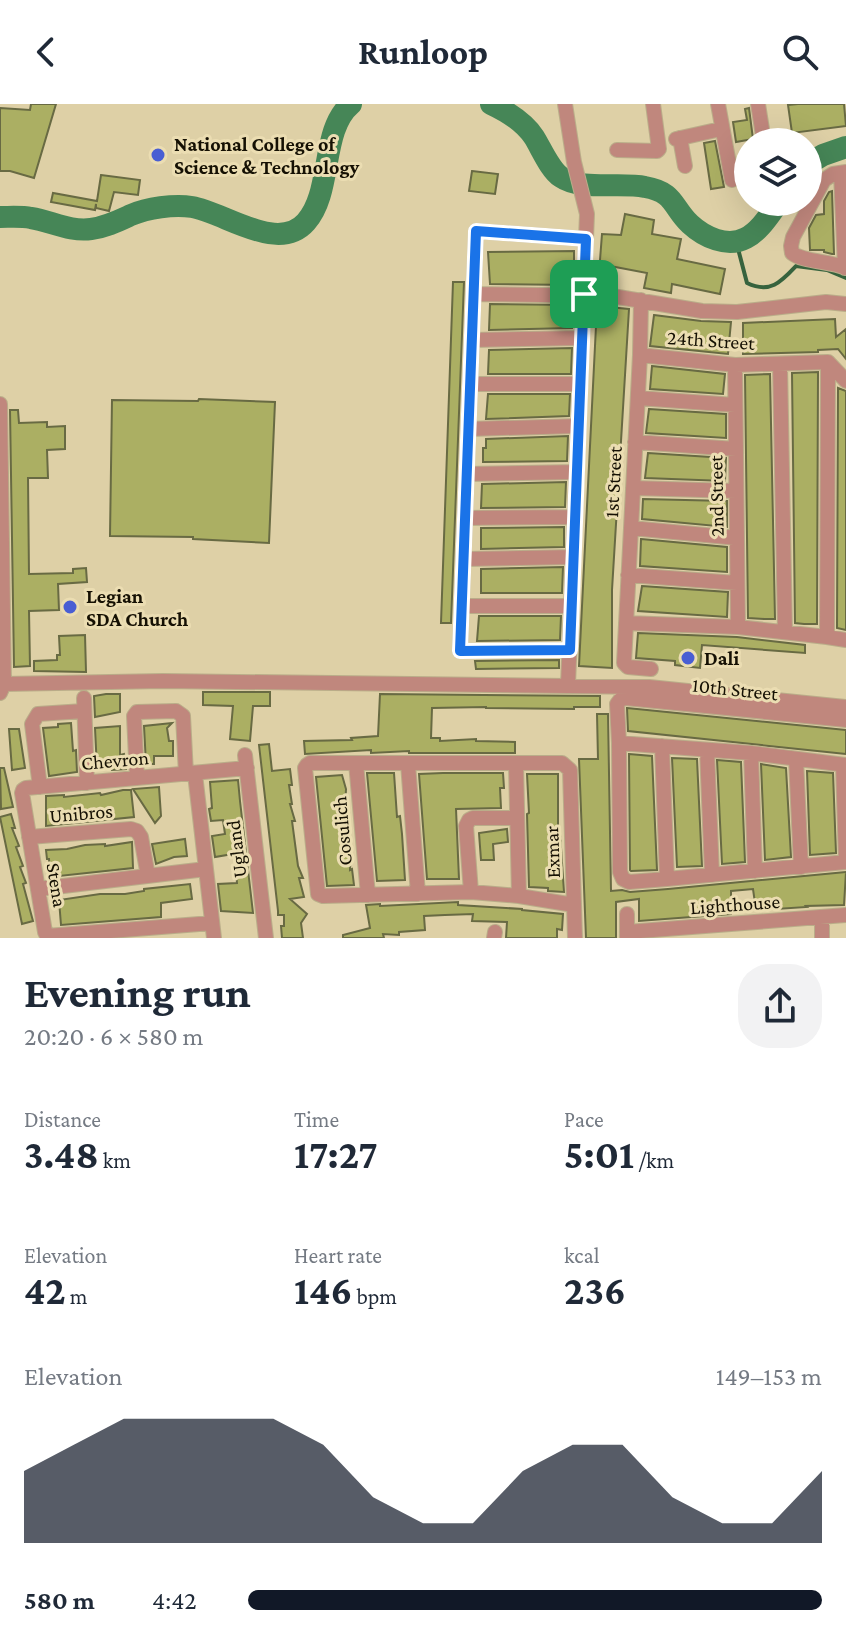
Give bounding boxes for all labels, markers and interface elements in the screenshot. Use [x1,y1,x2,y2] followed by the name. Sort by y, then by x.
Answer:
[24,30,68,74] icon: back
[778,30,822,74] icon: search
[358,32,488,72] text: Runloop
[734,128,822,216] map controls
[734,128,822,216] button: layers
[174,133,360,178] place label: National College of Science & Technology
[149,146,167,164] marker: National College of Science & Technology
[550,260,618,328] pin
[562,272,606,316] icon: arrive
[666,326,756,354] street label: 24th Street
[600,445,626,518] street label: 1st Street
[704,455,728,537] street label: 2nd Street
[86,585,189,630] place label: Legian SDA Church
[61,598,79,616] marker: Legian SDA Church
[704,647,739,669] place label: Dali
[679,649,697,667] marker: Dali
[691,674,779,704] street label: 10th Street
[80,746,150,774] street label: Chevron
[328,795,356,867] street label: Cosulich
[48,799,114,827] street label: Unibros
[221,818,251,879] street label: Ugland
[540,825,564,879] street label: Exmar
[43,861,71,909] street label: Stena
[689,890,781,919] street label: Lighthouse
[738,964,822,1048] button: share
[24,968,251,1016] text: Evening run
[24,1022,204,1051] text: 20:20 · 6 × 580 m
[24,1107,101,1132] text: Distance
[294,1107,339,1132] text: Time
[564,1107,604,1132] text: Pace
[24,1132,99,1177] text: 3.48
[294,1132,378,1177] text: 17:27
[564,1132,634,1177] text: 5:01
[99,1148,131,1173] text: km
[634,1148,674,1173] text: /km
[24,1243,107,1268] text: Elevation
[294,1243,382,1268] text: Heart rate
[564,1243,599,1268] text: kcal
[24,1268,66,1313] text: 42
[294,1268,352,1313] text: 146
[564,1268,626,1313] text: 236
[66,1284,87,1309] text: m
[352,1284,397,1309] text: bpm
[24,1362,122,1391] text: Elevation
[716,1362,822,1391] text: 149–153 m
[24,1586,95,1615] text: 580 m
[152,1586,197,1615] text: 4:42

